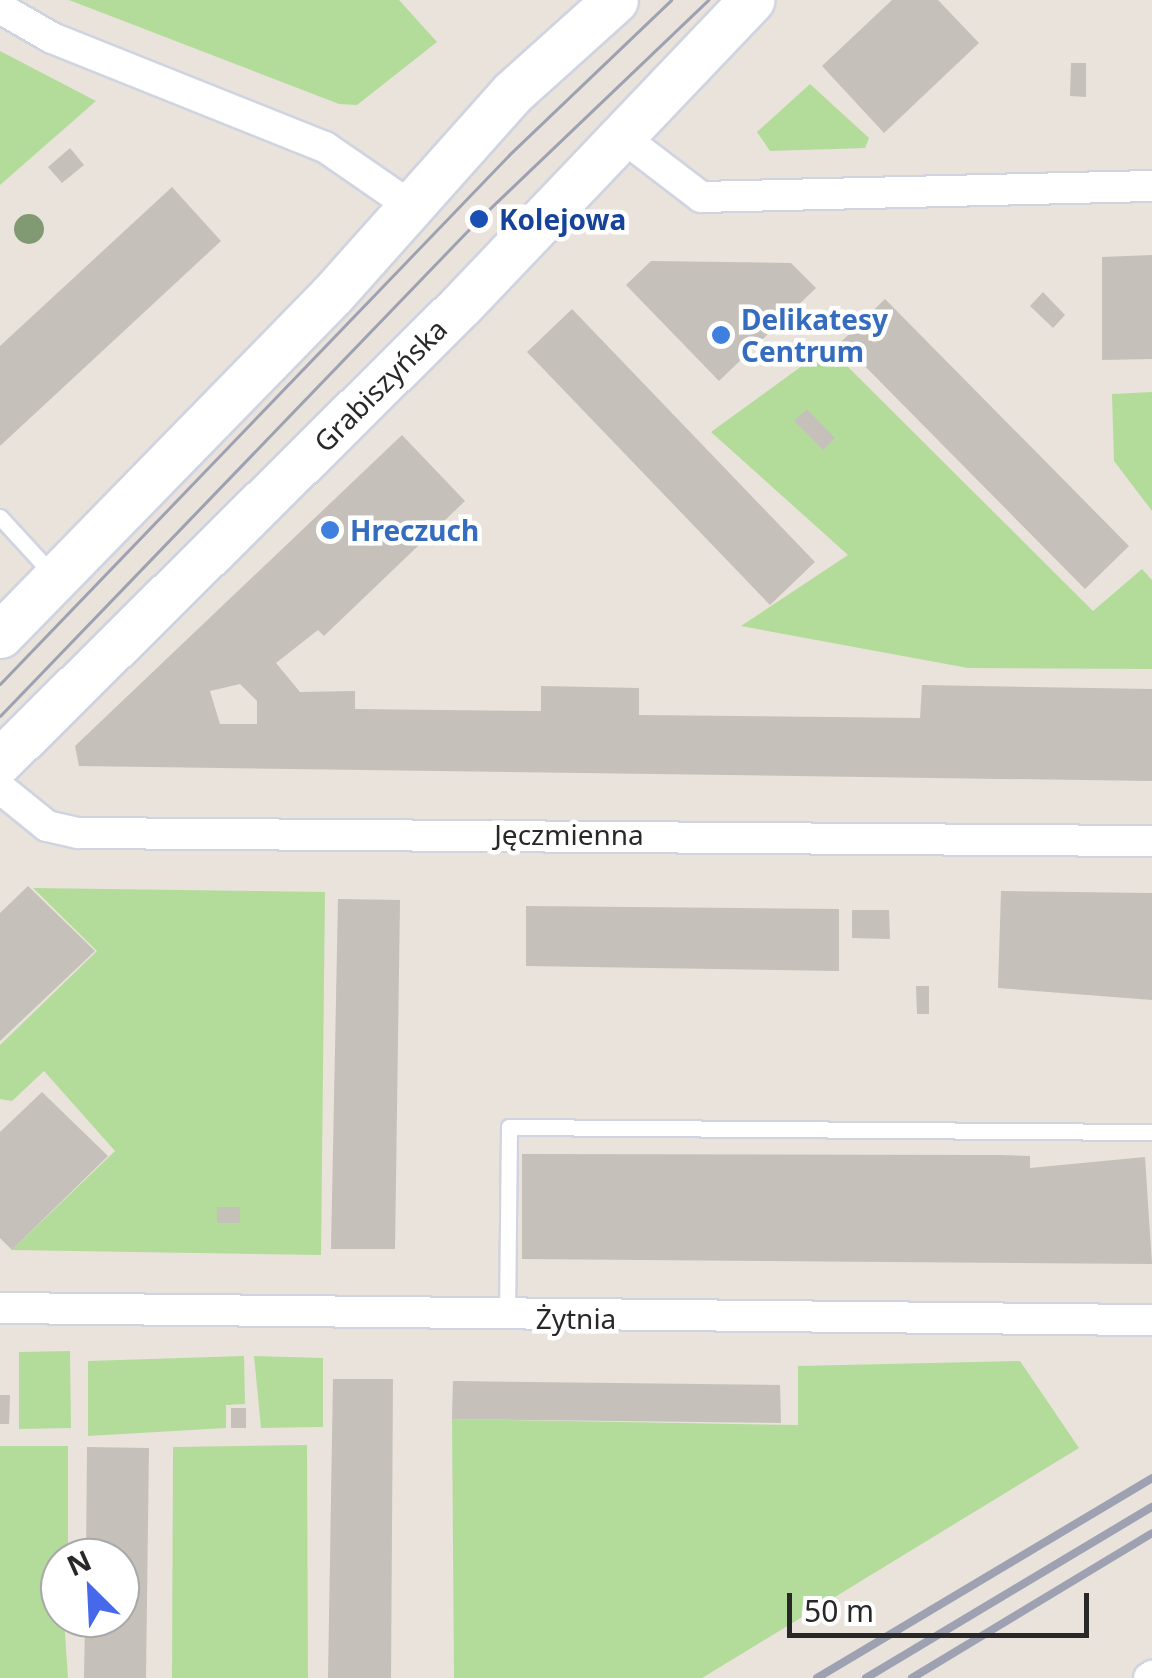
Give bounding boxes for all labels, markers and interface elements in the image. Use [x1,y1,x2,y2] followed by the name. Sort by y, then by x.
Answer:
[499,202,626,236] place label: Kolejowa
[468,208,490,230] marker: Kolejowa
[741,302,888,368] place label: Delikatesy Centrum
[307,312,453,458] street label: Grabiszyńska
[710,324,732,346] marker: Delikatesy Centrum
[350,513,479,547] place label: Hreczuch
[319,519,341,541] marker: Hreczuch
[494,817,644,851] street label: Jęczmienna
[536,1301,616,1335] street label: Żytnia
[40,1538,140,1638] north arrow
[60,1540,97,1584] text: N
[792,1573,1094,1635] scale bar
[804,1590,874,1631] text: 50 m

